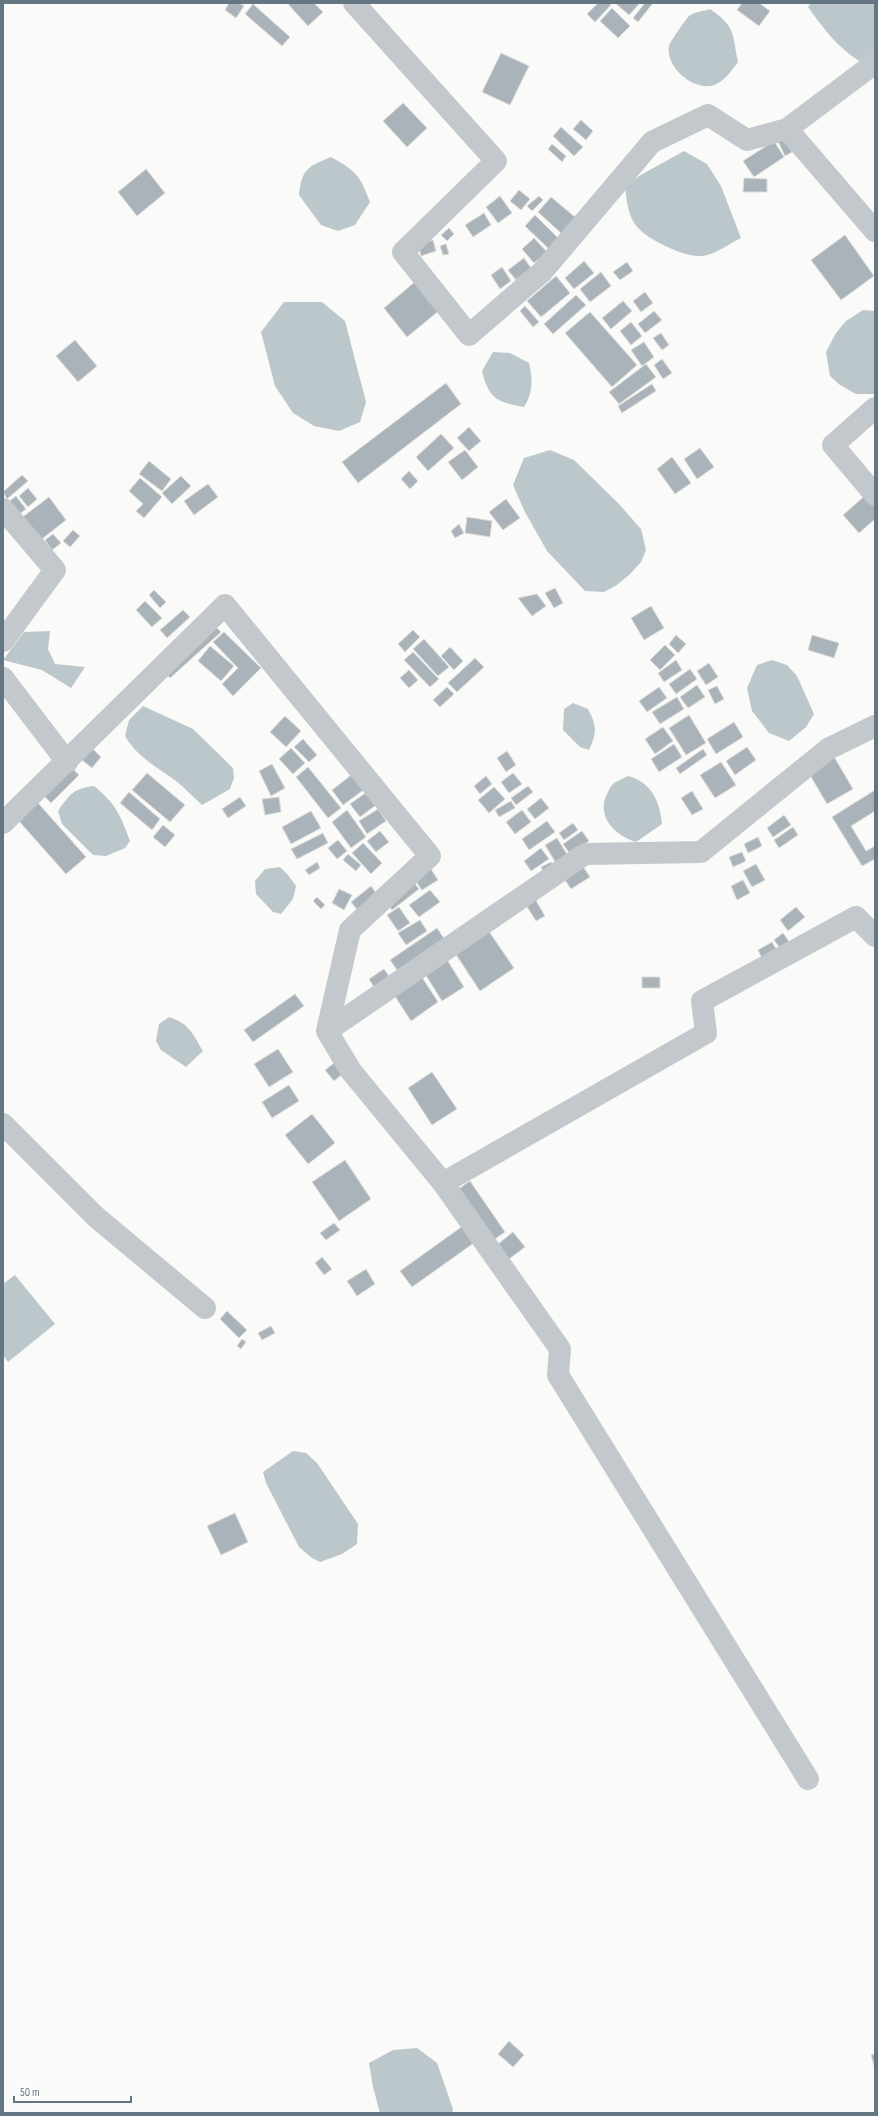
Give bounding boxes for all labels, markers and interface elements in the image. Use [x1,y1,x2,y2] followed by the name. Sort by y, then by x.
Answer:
[14,2078,131,2104] scale bar
[20,2085,40,2100] text: 50 m

